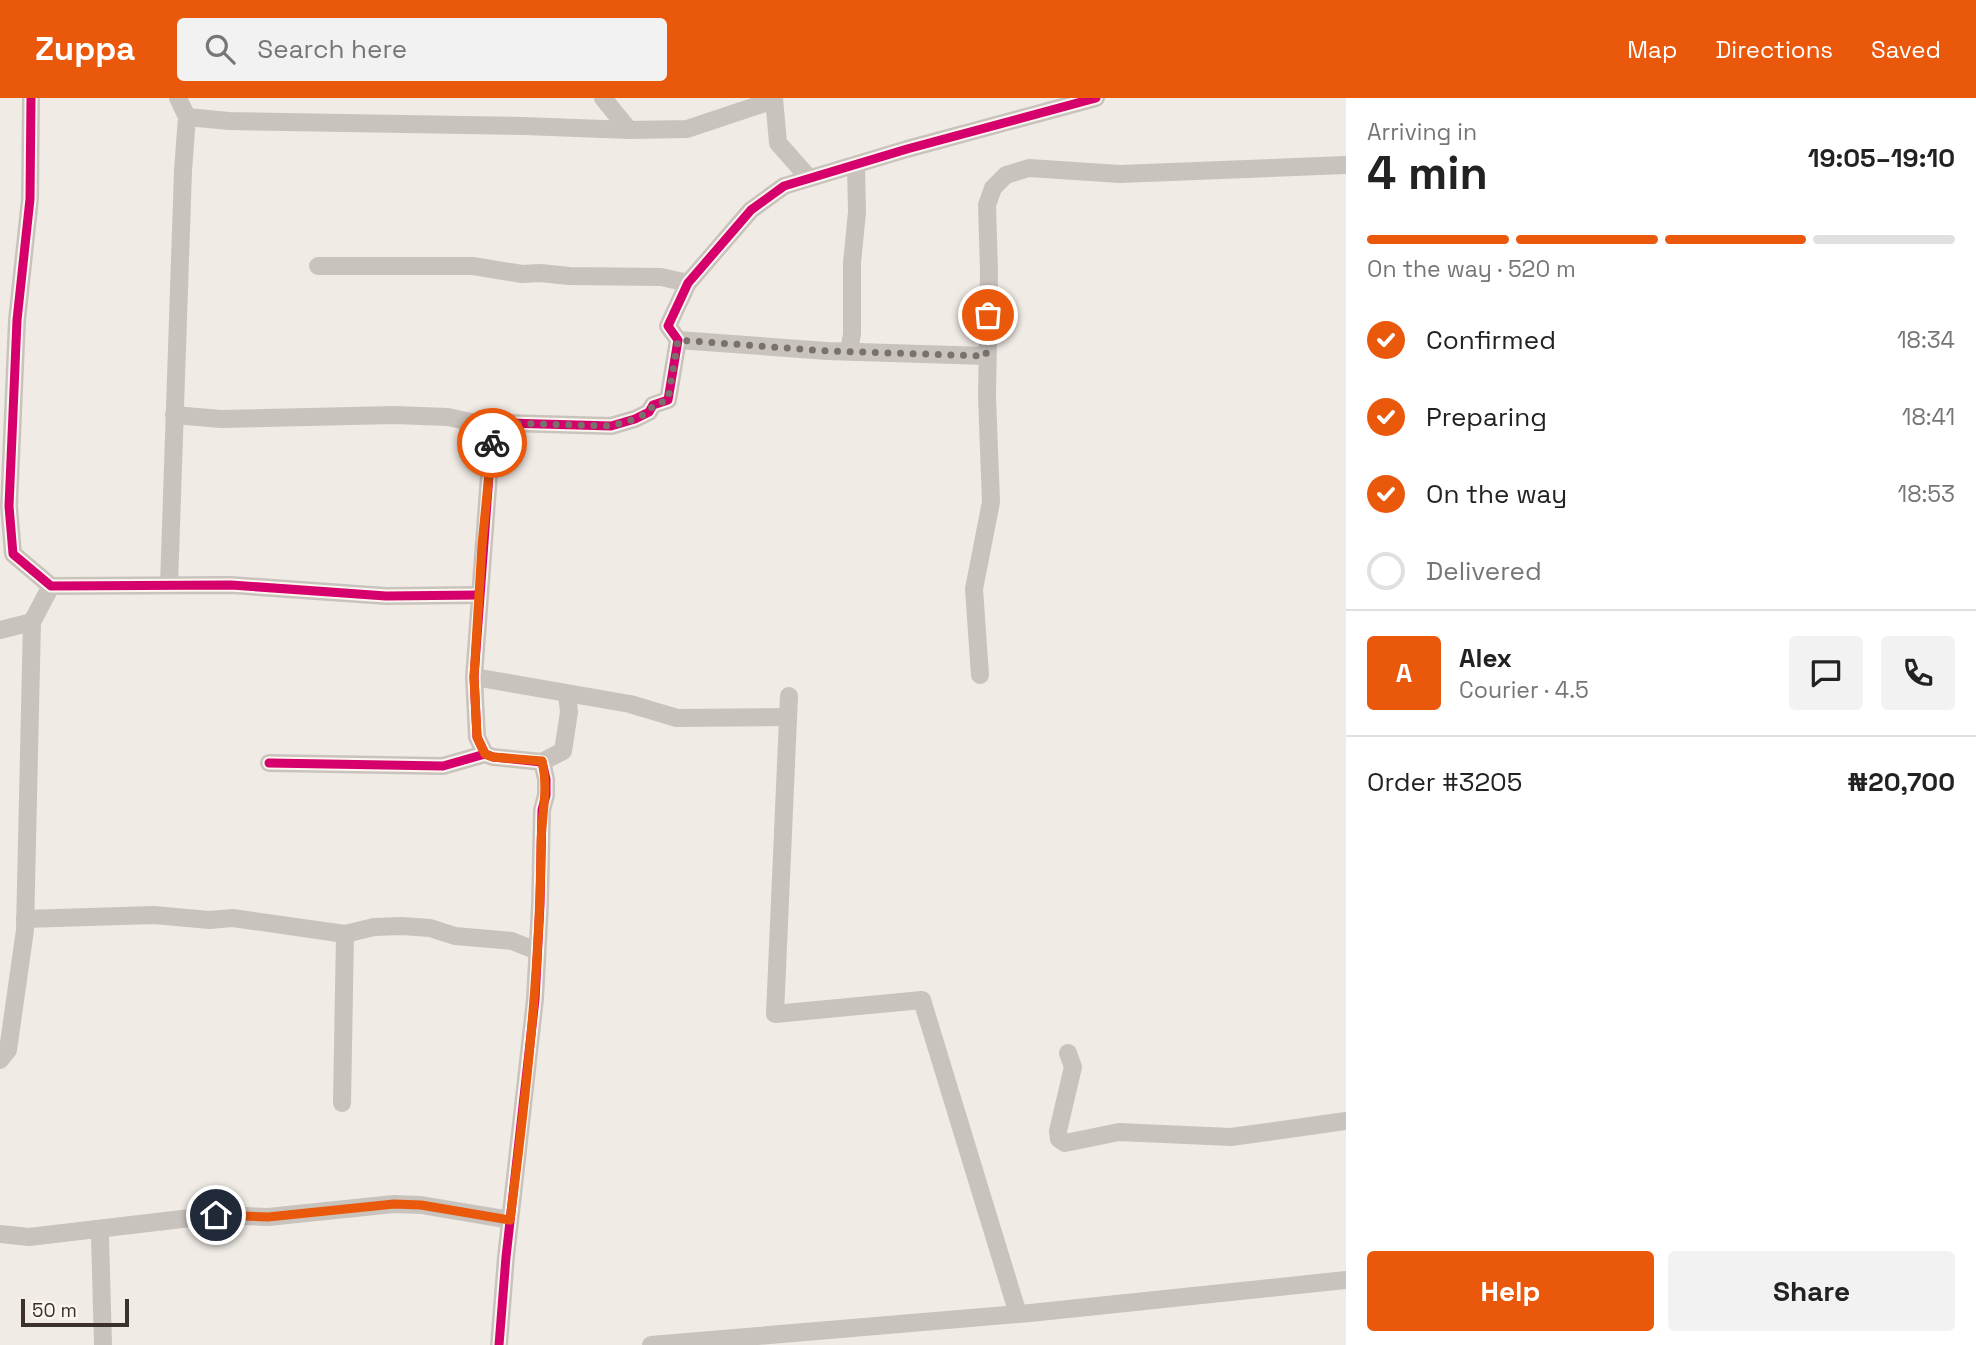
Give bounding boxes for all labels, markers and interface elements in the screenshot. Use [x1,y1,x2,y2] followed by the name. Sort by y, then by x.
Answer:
[177,18,667,81] search box
[35,28,135,70] text: Zuppa
[201,30,239,68] icon: search
[257,32,407,66] text: Search here
[1627,34,1677,65] text: Map
[1715,34,1833,65] text: Directions
[1871,34,1941,65] text: Saved
[1367,117,1477,147] text: Arriving in
[1808,141,1955,175] text: 19:05–19:10
[1367,144,1488,202] text: 4 min
[1367,254,1576,284] text: On the way · 520 m
[958,285,1018,345] pin
[969,296,1007,334] icon: bag
[1367,321,1405,359] icon: check
[1426,323,1556,357] text: Confirmed
[1897,325,1955,355] text: 18:34
[1367,398,1405,436] icon: check
[1426,400,1547,434] text: Preparing
[1902,402,1955,432] text: 18:41
[457,408,527,478] courier
[473,424,511,462] icon: bike
[1367,475,1405,513] icon: check
[1426,477,1567,511] text: On the way
[1898,479,1955,509] text: 18:53
[1426,554,1542,588] text: Delivered
[1789,636,1863,710] button: chat
[1881,636,1955,710] button: phone
[1459,641,1512,675] text: Alex
[1396,656,1412,690] text: A
[1459,675,1589,705] text: Courier · 4.5
[1367,765,1522,799] text: Order #3205
[1847,765,1955,799] text: ₦20,700
[186,1185,246,1245] pin
[197,1196,235,1234] icon: home
[1367,1251,1654,1331] button: Help
[1668,1251,1955,1331] button: Share
[21,1296,130,1328] scale bar
[32,1298,77,1323] text: 50 m

